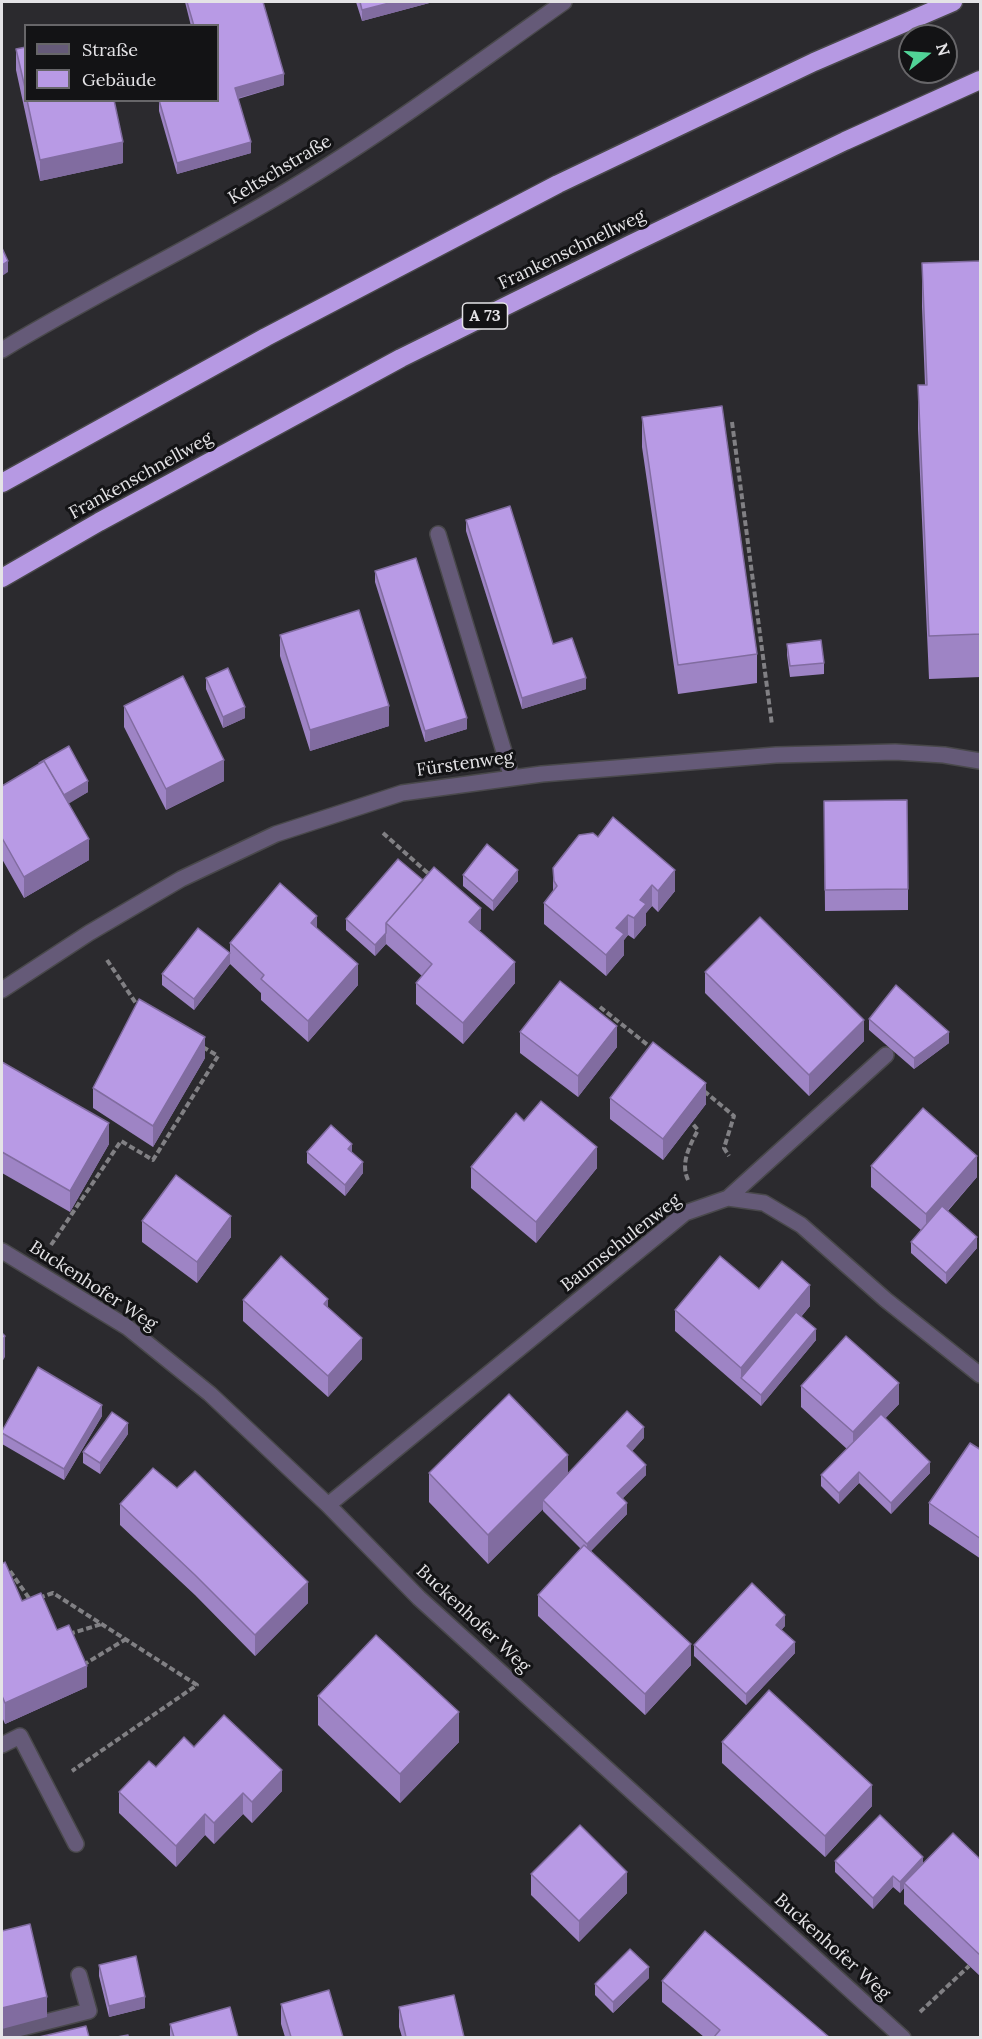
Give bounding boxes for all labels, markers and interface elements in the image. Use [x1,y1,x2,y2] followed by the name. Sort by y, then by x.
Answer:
[24,24,219,102] legend
[898,24,958,84] north arrow
[82,38,138,61] text: Straße
[932,40,955,58] text: N
[82,68,156,91] text: Gebäude
[224,131,336,209] street label: Keltschstraße
[495,205,649,295] street label: Frankenschnellweg
[462,303,508,329] road number: A 73
[65,428,217,524] street label: Frankenschnellweg
[415,746,515,782] street label: Fürstenweg
[557,1190,685,1296] street label: Baumschulenweg
[25,1237,161,1335] street label: Buckenhofer Weg
[412,1561,534,1677] street label: Buckenhofer Weg
[770,1889,894,2005] street label: Buckenhofer Weg

